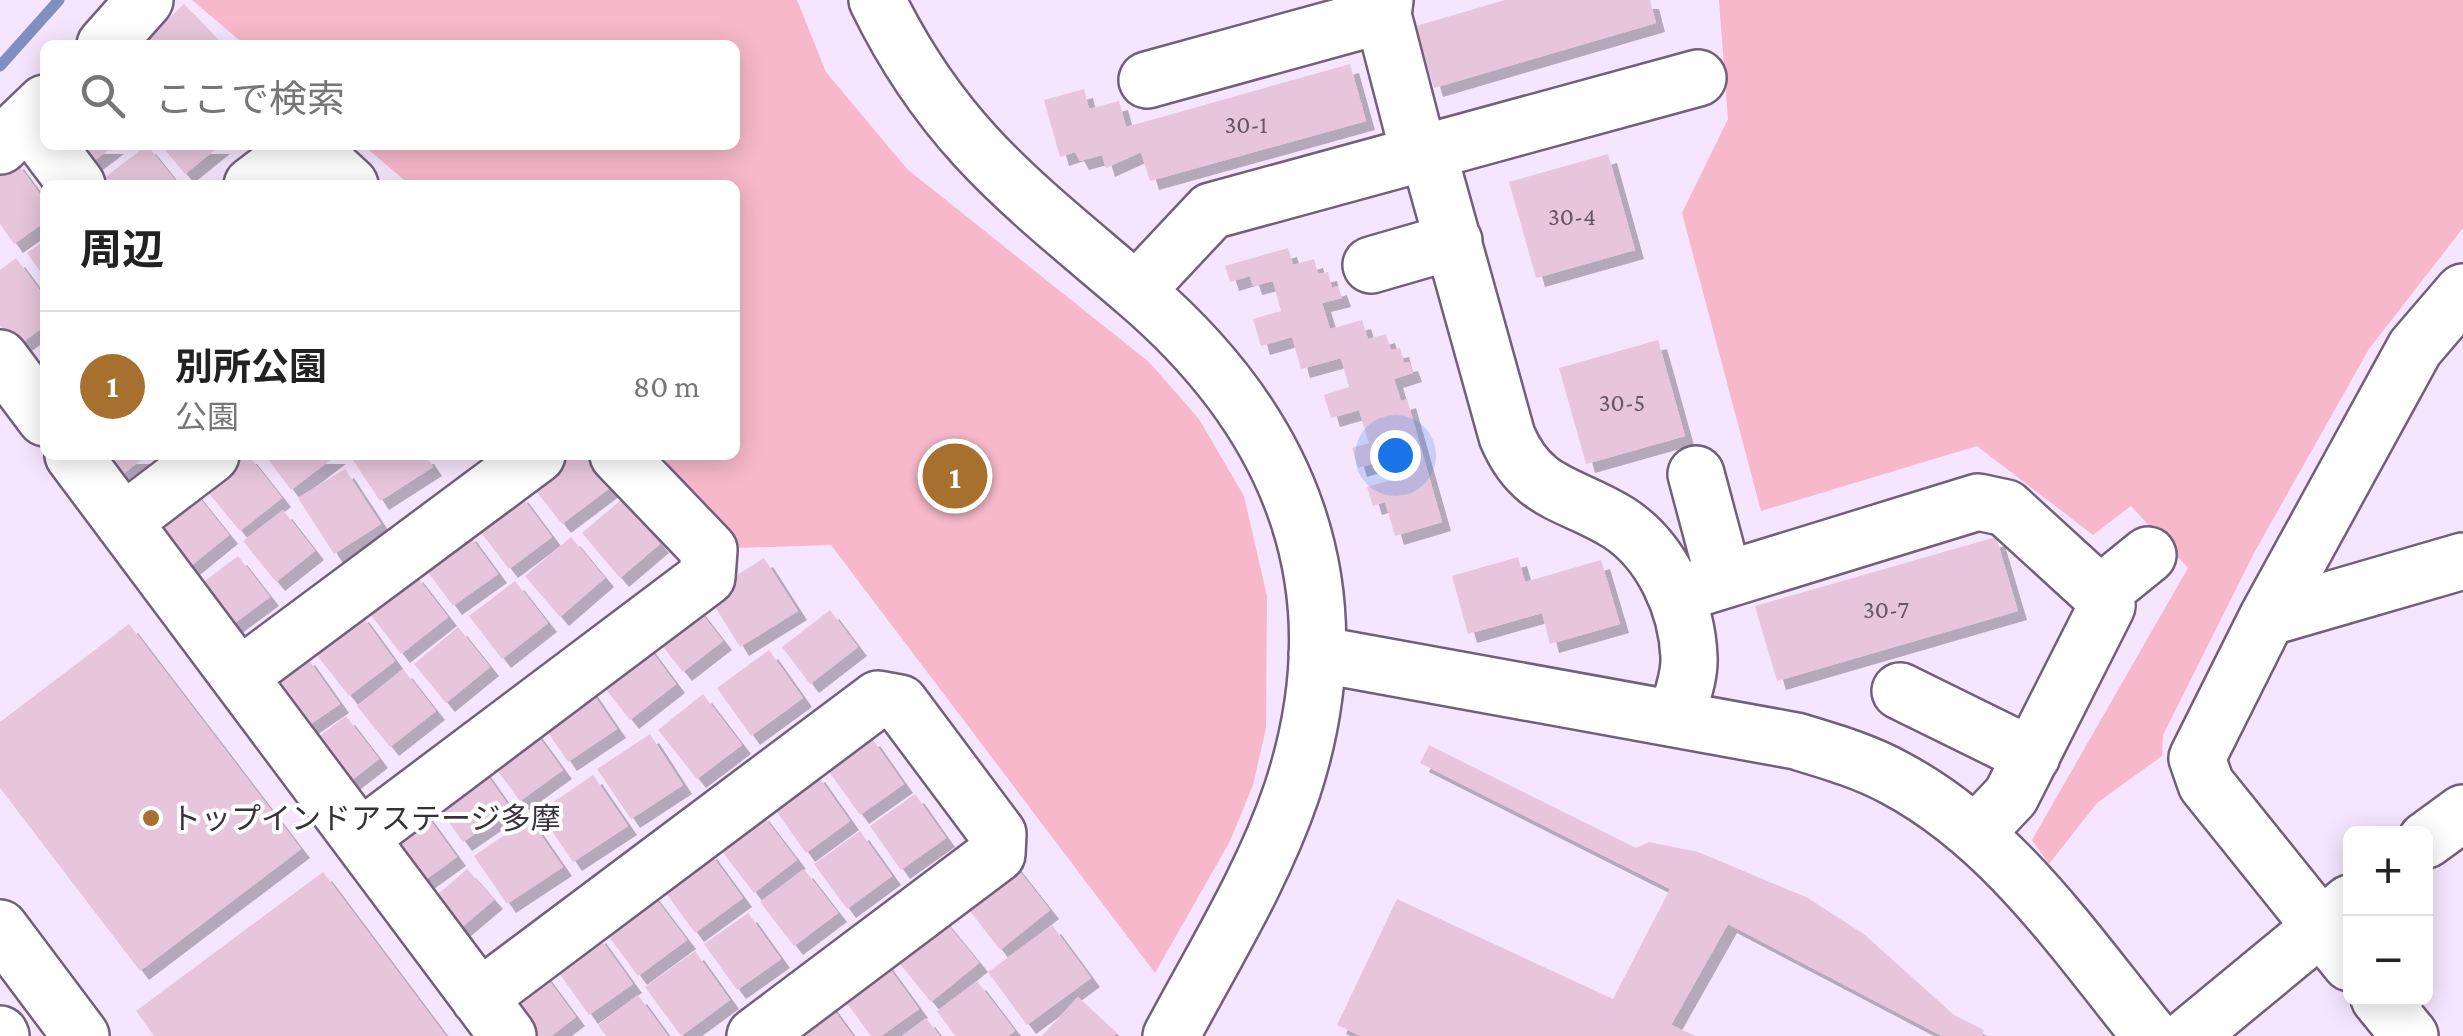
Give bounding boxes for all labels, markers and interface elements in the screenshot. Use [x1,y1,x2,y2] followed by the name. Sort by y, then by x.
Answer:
[40,40,740,150] search box
[75,68,130,123] icon: search
[155,78,345,120] text: ここで検索
[1224,111,1268,138] house number: 30-1
[1548,203,1596,230] house number: 30-4
[80,226,164,273] text: 周辺
[175,346,327,388] text: 別所公園
[107,368,118,404] text: 1
[633,368,700,404] text: 80 m
[1599,389,1645,416] house number: 30-5
[175,399,239,435] text: 公園
[1370,430,1421,481] your location
[922,438,988,514] pin: 1
[1863,596,1909,623] house number: 30-7
[171,802,560,835] place label: トップインドアステージ多摩
[140,807,162,829] marker: トップインドアステージ多摩
[2343,826,2433,1006] map controls
[2343,826,2433,916] button: +
[2343,916,2433,1006] button: −

